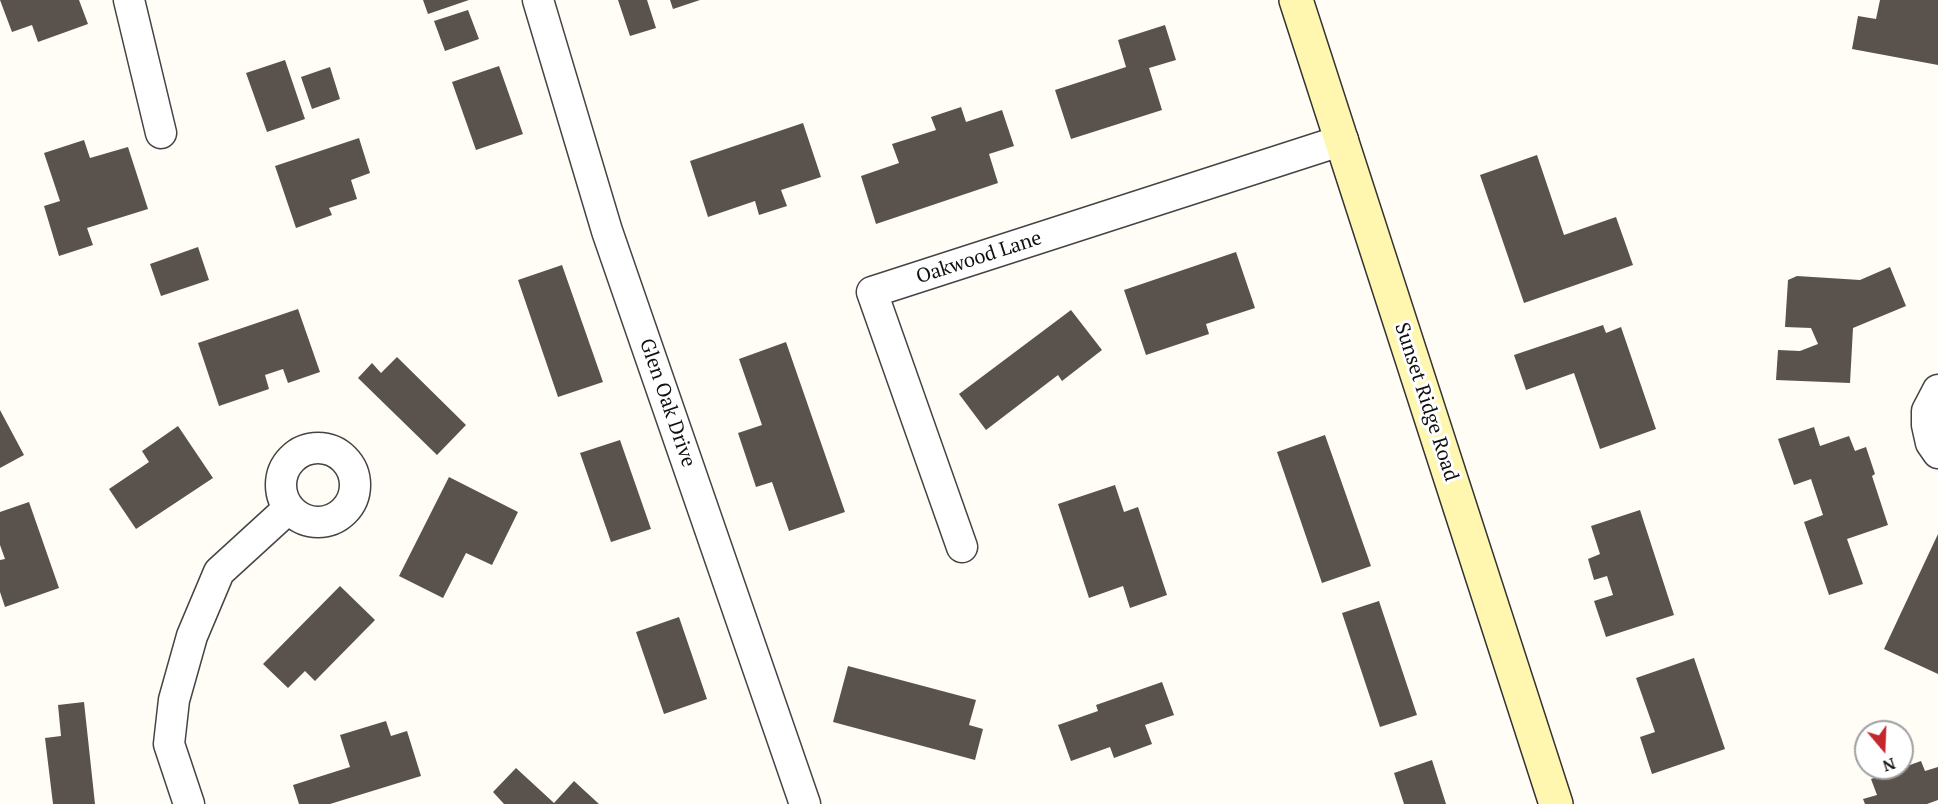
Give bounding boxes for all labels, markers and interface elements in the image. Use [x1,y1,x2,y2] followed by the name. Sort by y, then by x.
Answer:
[913,226,1045,290] street label: Oakwood Lane
[1389,320,1463,484] street label: Sunset Ridge Road
[634,336,700,470] street label: Glen Oak Drive
[1854,720,1914,780] north arrow
[1880,753,1899,778] text: N

